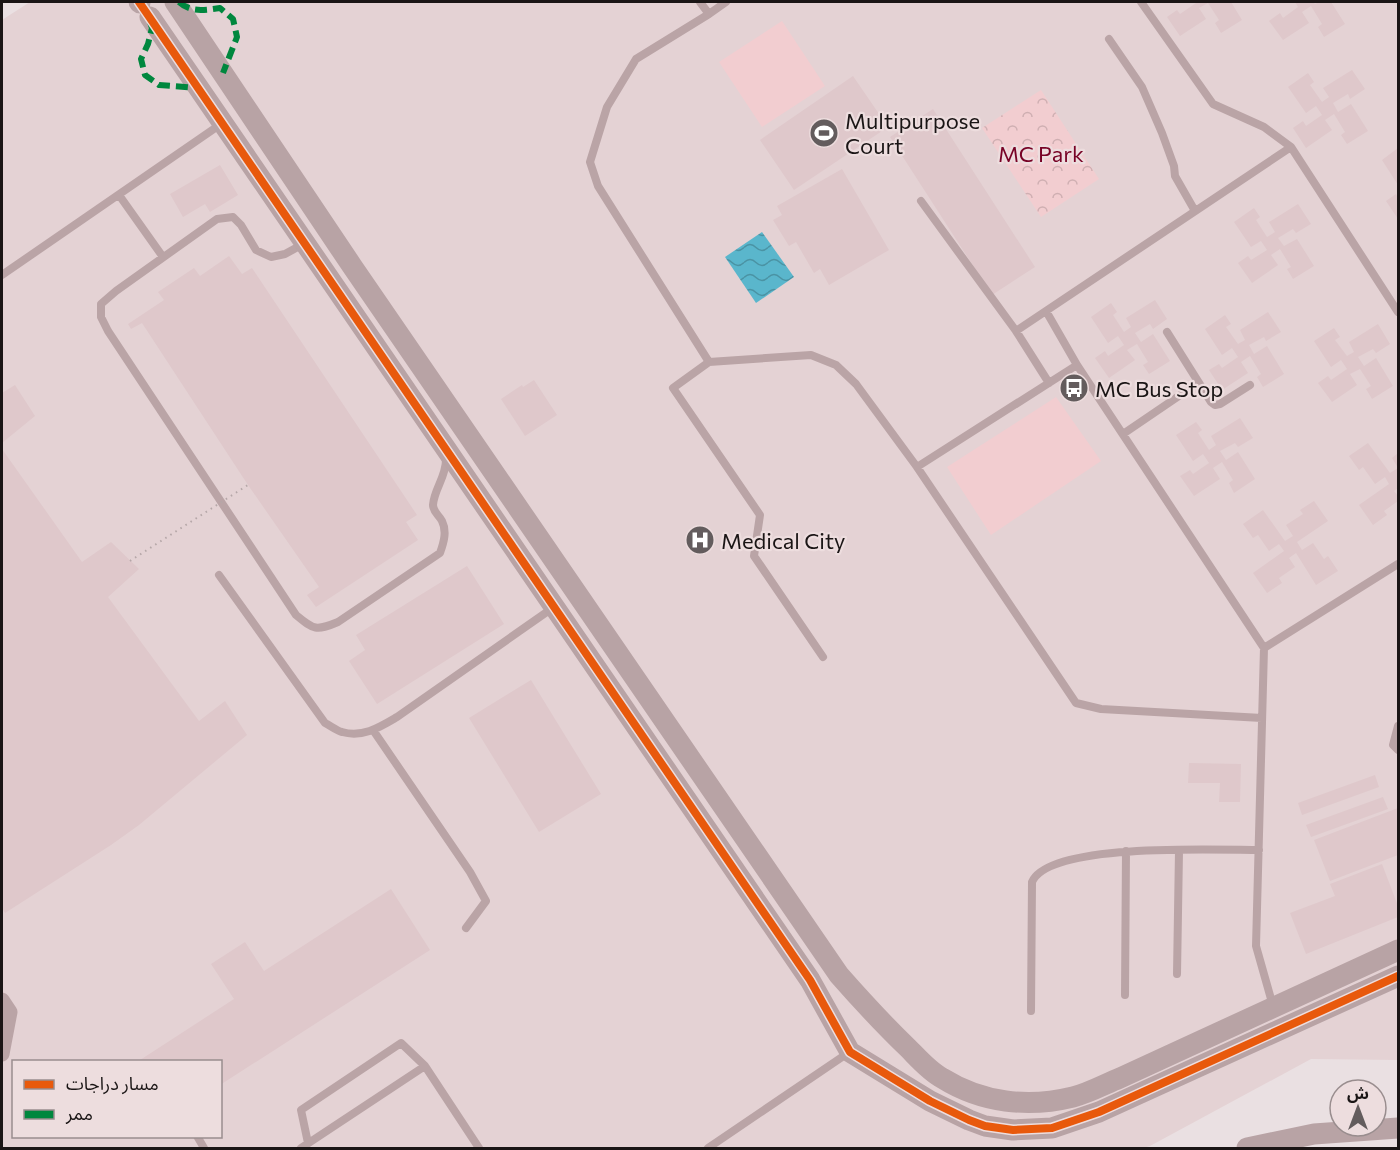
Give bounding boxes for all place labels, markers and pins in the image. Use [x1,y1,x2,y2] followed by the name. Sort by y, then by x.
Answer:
[845,107,980,159] place label: Multipurpose Court
[808,117,840,149] sports icon: Multipurpose Court
[1058,372,1090,404] bus stop icon: MC Bus Stop
[1095,375,1223,402] place label: MC Bus Stop
[684,524,716,556] hospital icon: Medical City
[721,527,845,554] place label: Medical City

